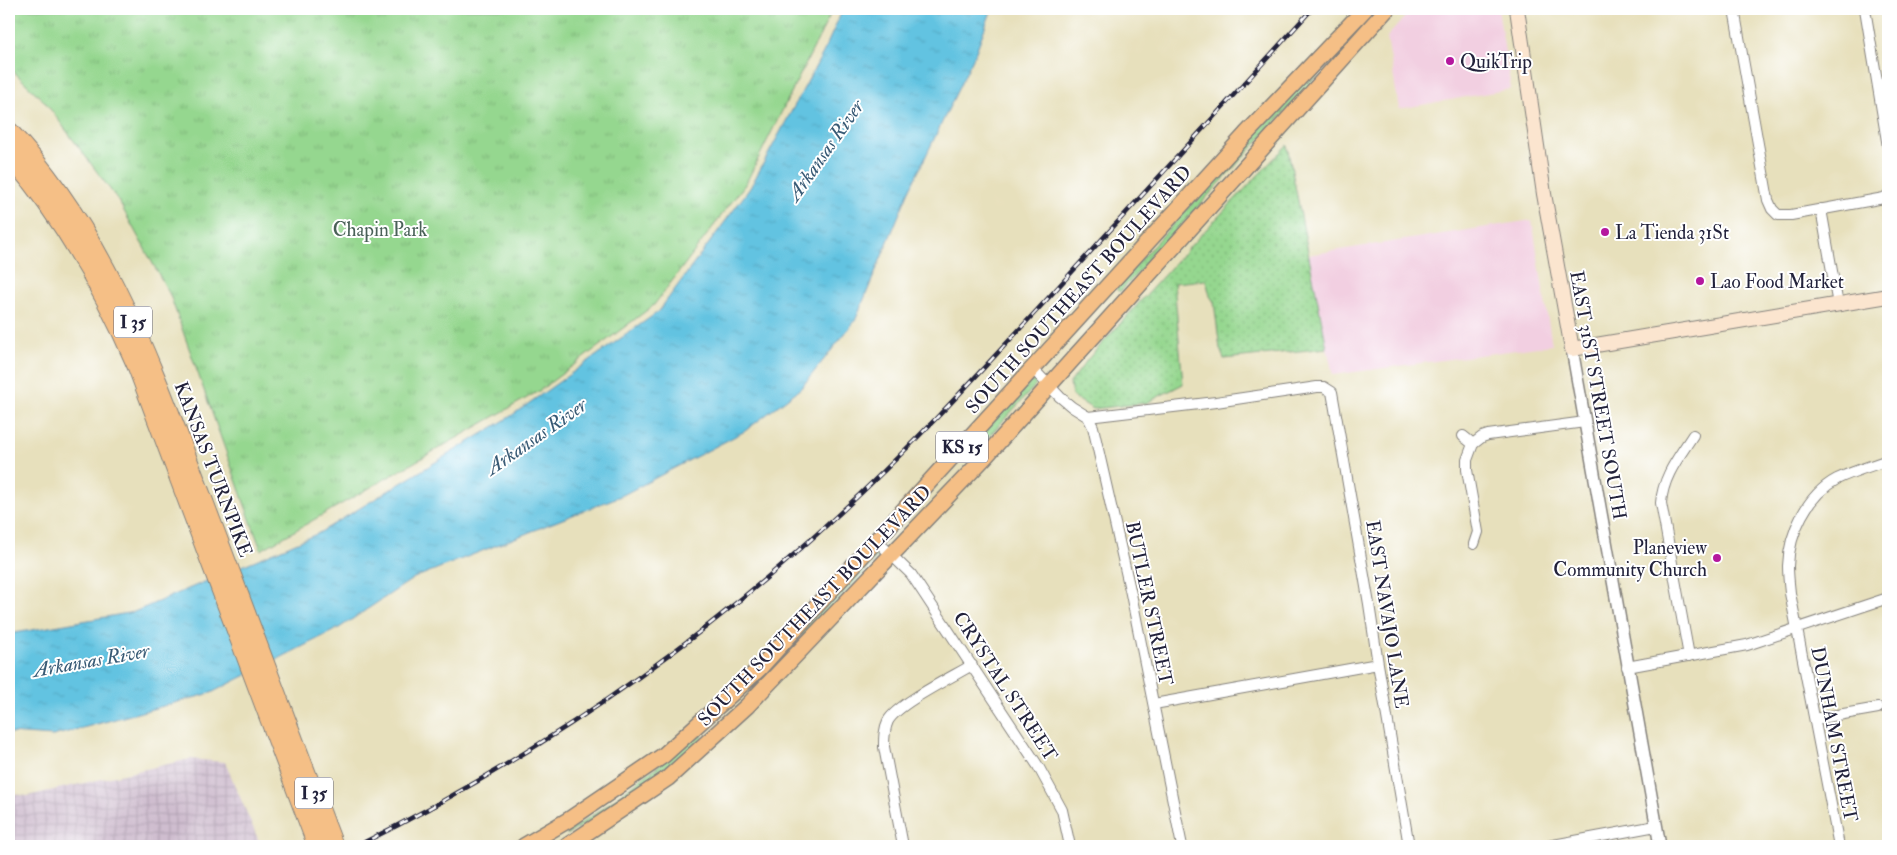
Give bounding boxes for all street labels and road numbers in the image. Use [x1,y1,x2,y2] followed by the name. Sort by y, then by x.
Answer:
[961,160,1197,419] street label: SOUTH SOUTHEAST BOULEVARD
[1564,269,1632,522] street label: EAST 31ST STREET SOUTH
[114,306,152,338] road number: I 35
[169,378,258,561] street label: KANSAS TURNPIKE
[936,432,988,462] road number: KS 15
[693,480,937,731] street label: SOUTH SOUTHEAST BOULEVARD
[1360,518,1414,710] street label: EAST NAVAJO LANE
[1120,519,1178,687] street label: BUTLER STREET
[948,607,1063,766] street label: CRYSTAL STREET
[1805,645,1863,824] street label: DUNHAM STREET
[295,778,333,808] road number: I 35

